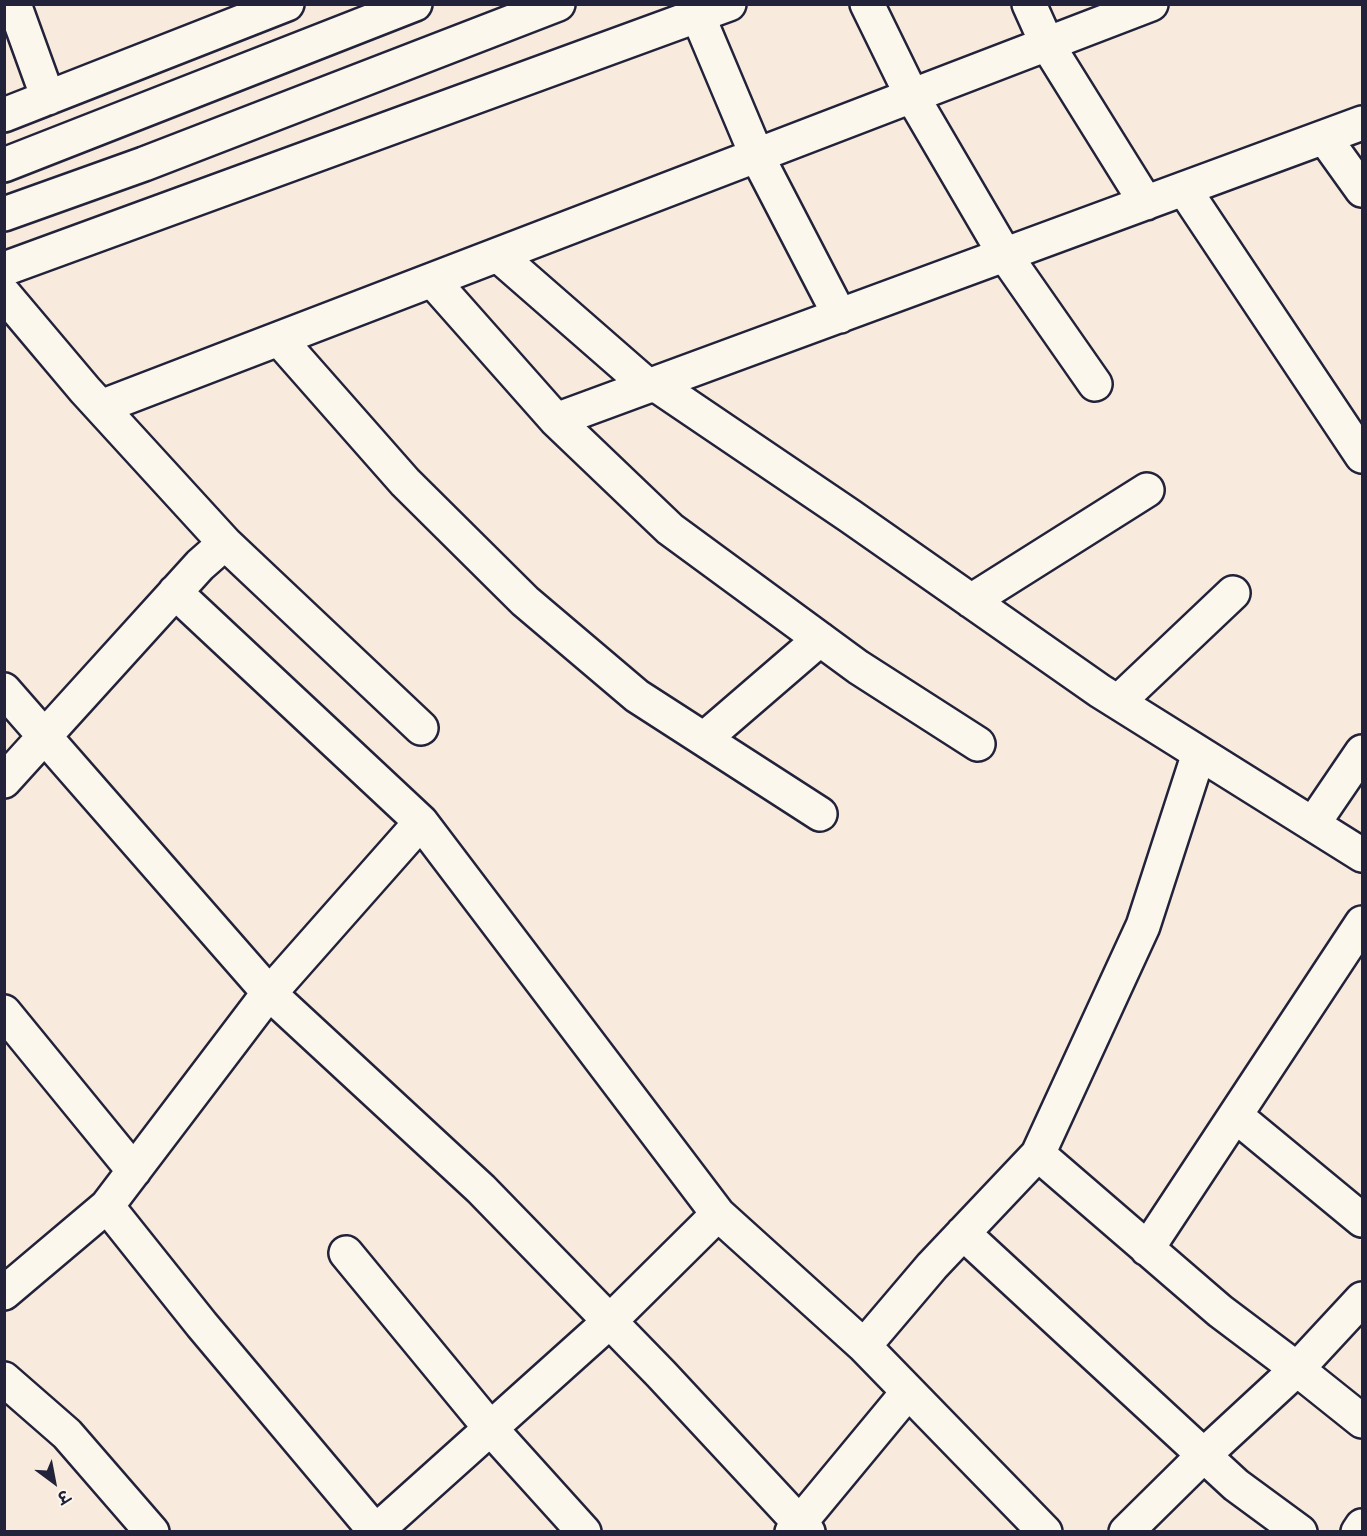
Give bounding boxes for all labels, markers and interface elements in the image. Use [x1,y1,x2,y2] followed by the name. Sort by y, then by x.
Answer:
[24,1452,84,1512] north arrow
[54,1486,74,1509] text: उ

